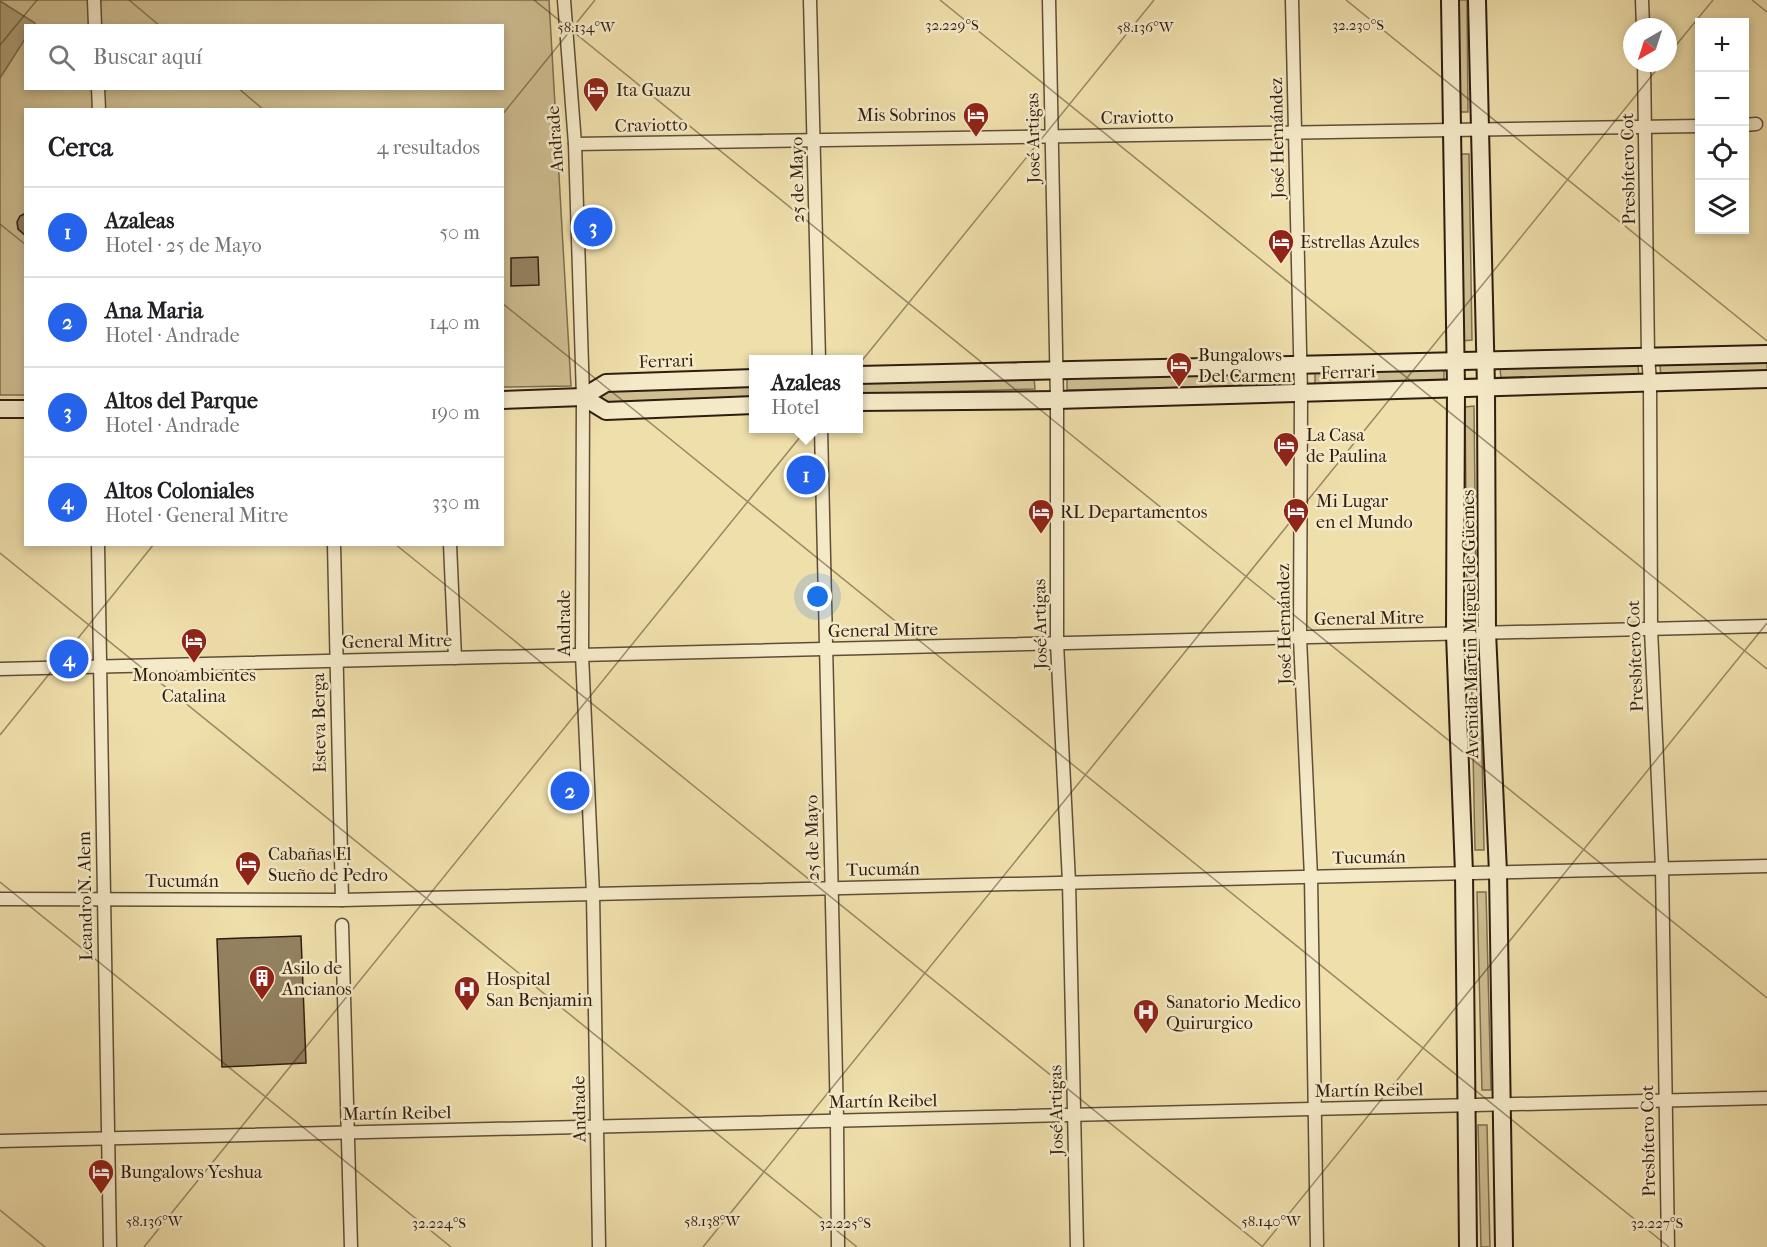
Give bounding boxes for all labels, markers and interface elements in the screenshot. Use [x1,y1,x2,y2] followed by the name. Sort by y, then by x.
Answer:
[925,16,979,34] text: 32.229°S
[1332,16,1384,34] text: 32.230°S
[557,18,616,36] text: 58.134°W
[1117,18,1175,36] text: 58.136°W
[1623,18,1677,72] north arrow
[1695,18,1749,234] map controls
[1695,18,1749,72] button: +
[24,24,504,90] search box
[45,41,78,74] icon: search
[93,44,202,70] text: Buscar aquí
[1695,72,1749,126] button: −
[581,75,611,113] hotel icon: Ita Guazu
[1266,77,1289,201] street label: José Hernández
[616,80,691,101] place label: Ita Guazu
[1022,92,1045,185] street label: José Artigas
[961,100,991,138] hotel icon: Mis Sobrinos
[543,105,568,174] street label: Andrade
[857,105,956,126] place label: Mis Sobrinos
[1100,106,1174,129] street label: Craviotto
[1617,112,1640,225] street label: Presbítero Cot
[614,114,688,137] street label: Craviotto
[1695,126,1749,180] button: locate
[48,132,113,163] text: Cerca
[377,136,480,159] text: 4 resultados
[786,137,809,223] street label: 25 de Mayo
[1695,180,1749,234] button: layers
[574,204,612,250] pin: 3
[105,208,174,234] text: Azaleas
[64,221,71,244] text: 1
[439,221,480,244] text: 50 m
[1266,227,1296,265] hotel icon: Estrellas Azules
[1300,232,1420,253] place label: Estrellas Azules
[105,234,262,257] text: Hotel · 25 de Mayo
[105,298,203,324] text: Ana Maria
[62,311,73,334] text: 2
[429,311,480,334] text: 140 m
[105,324,240,347] text: Hotel · Andrade
[1198,345,1292,387] place label: Bungalows Del Carmen
[638,350,695,373] street label: Ferrari
[1164,350,1194,388] hotel icon: Bungalows Del Carmen
[749,355,863,433] popup
[1320,361,1377,384] street label: Ferrari
[771,370,841,396] text: Azaleas
[105,388,258,414] text: Altos del Parque
[771,396,819,419] text: Hotel
[63,401,72,424] text: 3
[430,401,480,424] text: 190 m
[105,414,240,437] text: Hotel · Andrade
[1306,425,1387,467] place label: La Casa de Paulina
[1271,430,1301,468] hotel icon: La Casa de Paulina
[786,452,826,498] pin: 1
[105,478,254,504] text: Altos Coloniales
[1458,489,1483,760] street label: Avenida Martin Miguel de Güemes
[62,491,73,514] text: 4
[432,491,480,514] text: 330 m
[1316,491,1413,533] place label: Mi Lugar en el Mundo
[1281,496,1311,534] hotel icon: Mi Lugar en el Mundo
[1026,497,1056,535] hotel icon: RL Departamentos
[1060,502,1208,523] place label: RL Departamentos
[105,504,288,527] text: Hotel · General Mitre
[1273,563,1296,687] street label: José Hernández
[1029,578,1052,671] street label: José Artigas
[803,582,832,611] your location
[554,590,575,657] street label: Andrade
[1623,599,1648,712] street label: Presbítero Cot
[1314,607,1424,630] street label: General Mitre
[828,619,938,642] street label: General Mitre
[179,626,209,664] hotel icon: Monoambientes Catalina
[342,630,452,653] street label: General Mitre
[50,636,88,682] pin: 4
[132,665,256,707] place label: Monoambientes Catalina
[308,672,331,773] street label: Esteva Berga
[550,768,590,814] pin: 2
[801,795,824,881] street label: 25 de Mayo
[74,831,97,961] street label: Leandro N. Alem
[268,844,388,886] place label: Cabañas El Sueño de Pedro
[1332,846,1407,869] street label: Tucumán
[233,849,263,887] hotel icon: Cabañas El Sueño de Pedro
[846,858,921,881] street label: Tucumán
[145,871,219,892] street label: Tucumán
[281,958,352,1000] place label: Asilo de Ancianos
[247,963,277,1001] building icon: Asilo de Ancianos
[486,969,593,1011] place label: Hospital San Benjamin
[452,974,482,1012] hospital icon: Hospital San Benjamin
[1166,992,1301,1034] place label: Sanatorio Medico Quirurgico
[1131,997,1161,1035] hospital icon: Sanatorio Medico Quirurgico
[1045,1064,1068,1157] street label: José Artigas
[568,1075,591,1143] street label: Andrade
[1314,1079,1424,1102] street label: Martín Reibel
[1637,1084,1660,1197] street label: Presbítero Cot
[828,1090,938,1113] street label: Martín Reibel
[342,1102,452,1125] street label: Martín Reibel
[86,1157,116,1195] hotel icon: Bungalows Yeshua
[120,1162,263,1183] place label: Bungalows Yeshua
[126,1212,184,1230] text: 58.136°W
[684,1212,741,1230] text: 58.138°W
[1241,1212,1302,1230] text: 58.140°W
[412,1214,466,1232] text: 32.224°S
[819,1214,871,1232] text: 32.225°S
[1631,1214,1684,1232] text: 32.227°S

